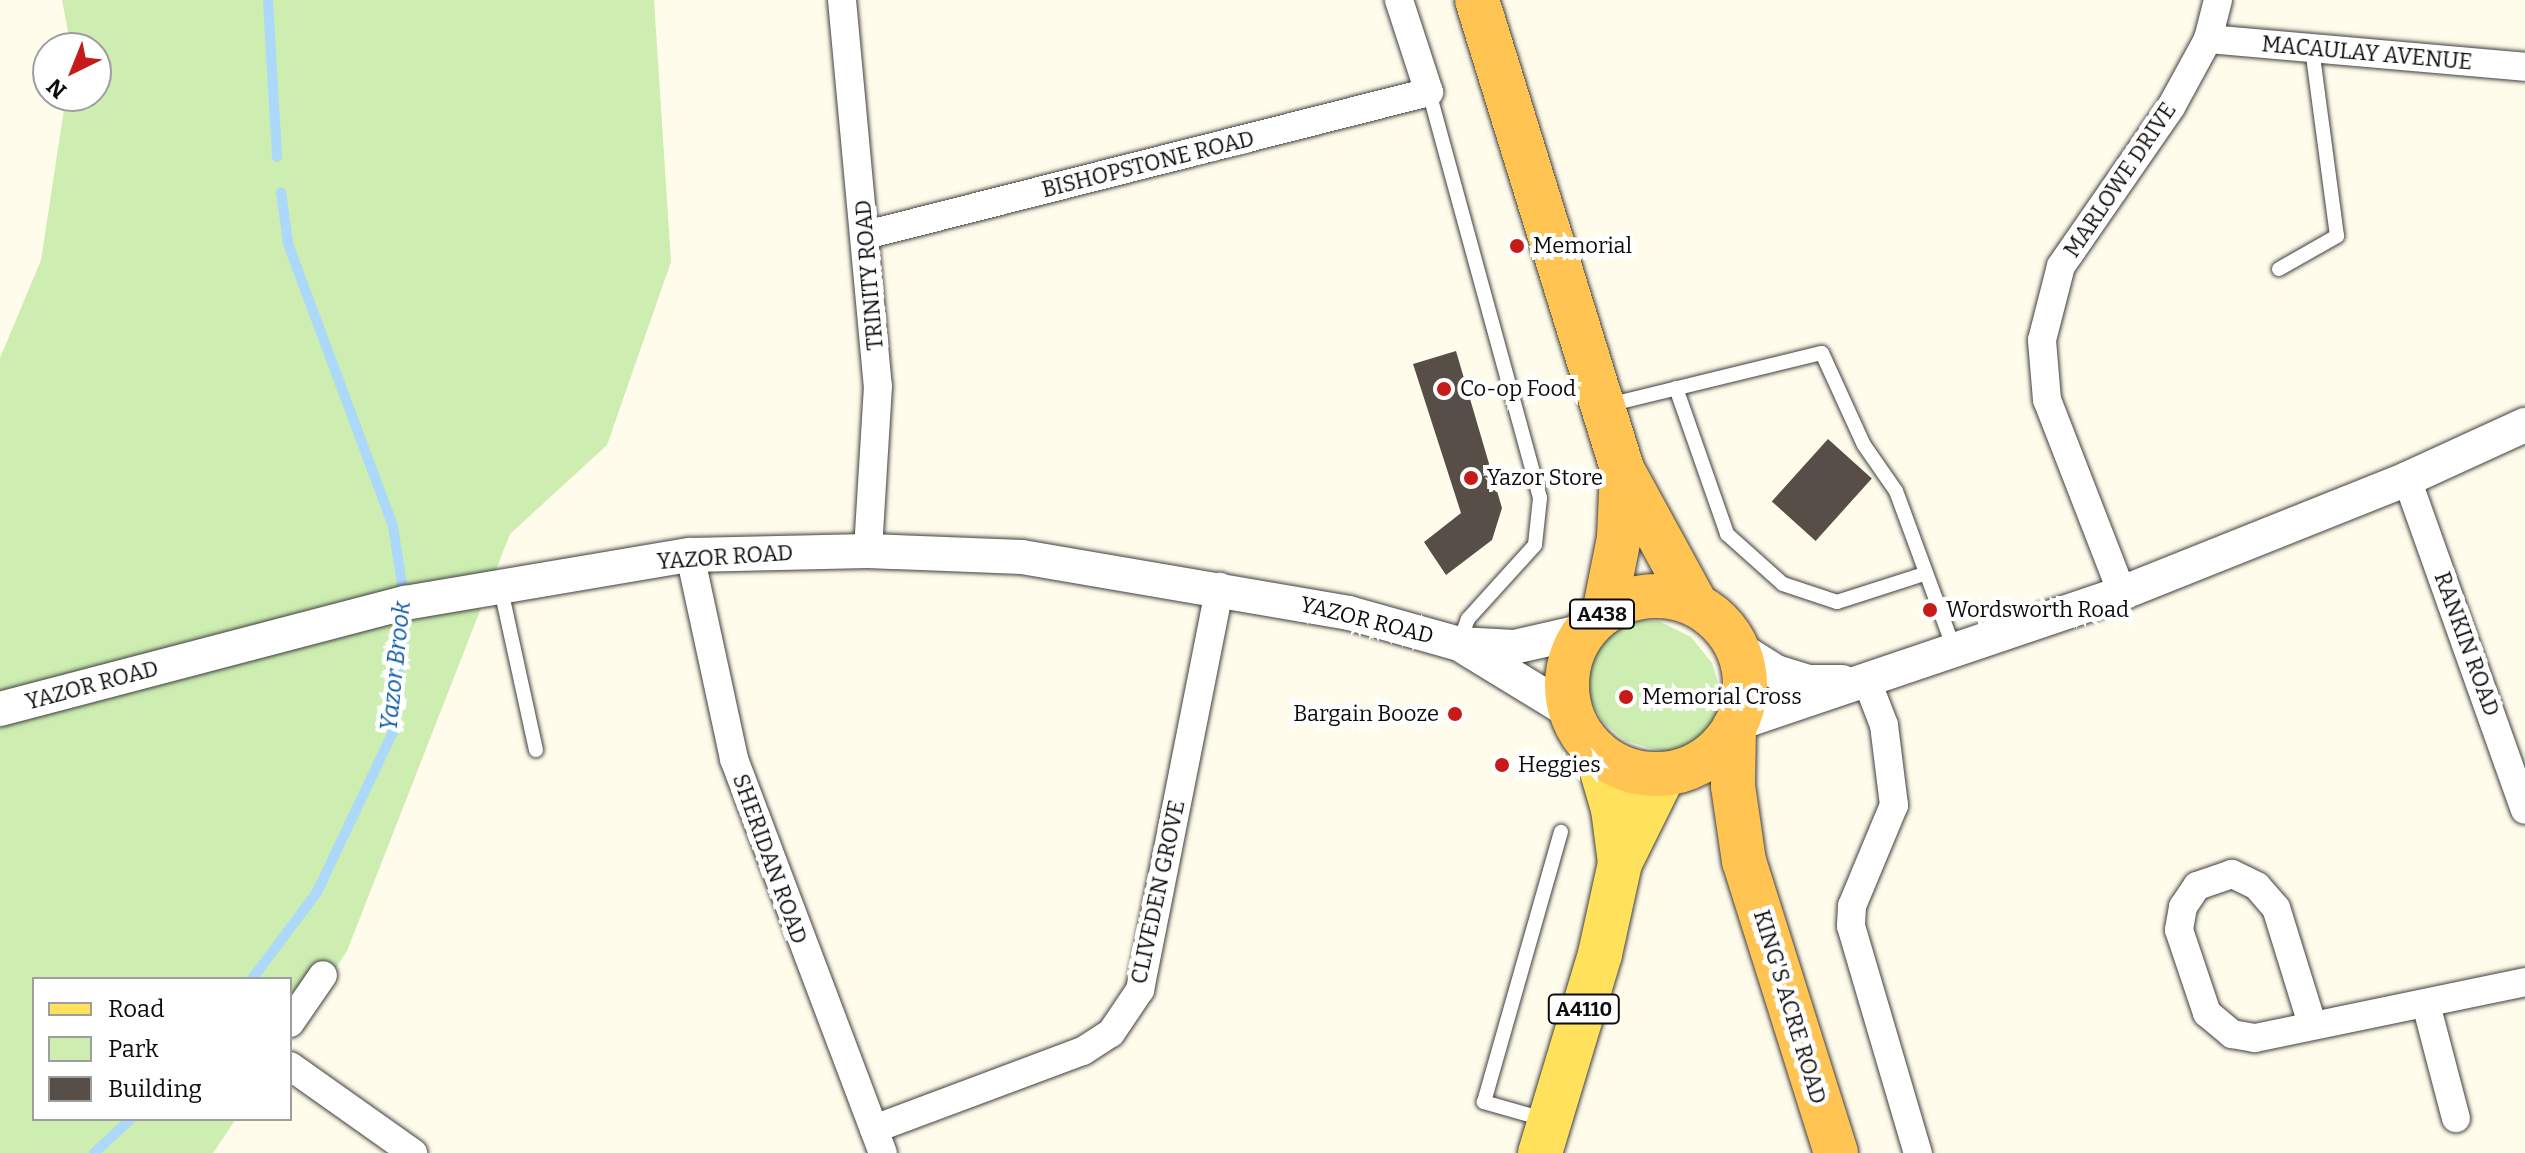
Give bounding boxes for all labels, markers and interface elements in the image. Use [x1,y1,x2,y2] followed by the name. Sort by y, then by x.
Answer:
[2261,31,2473,75] street label: MACAULAY AVENUE
[32,32,112,112] north arrow
[41,73,72,104] text: N
[2058,98,2182,262] street label: MARLOWE DRIVE
[1039,125,1257,203] street label: BISHOPSTONE ROAD
[849,199,889,351] street label: TRINITY ROAD
[1533,233,1632,259] place label: Memorial
[1508,237,1526,255] marker: Memorial
[1460,376,1576,402] place label: Co-op Food
[1435,380,1453,398] marker: Co-op Food
[1487,465,1603,491] place label: Yazor Store
[1462,469,1480,487] marker: Yazor Store
[656,539,794,575] street label: YAZOR ROAD
[2429,568,2505,720] street label: RANKIN ROAD
[1298,591,1436,649] street label: YAZOR ROAD
[1946,597,2129,623] place label: Wordsworth Road
[1568,598,1636,630] road number: A438
[375,600,417,732] water label: Yazor Brook
[1921,601,1939,619] marker: Wordsworth Road
[23,655,161,715] street label: YAZOR ROAD
[1642,684,1802,710] place label: Memorial Cross
[1617,688,1635,706] marker: Memorial Cross
[1293,701,1439,727] place label: Bargain Booze
[1446,705,1464,723] marker: Bargain Booze
[1518,752,1601,778] place label: Heggies
[1493,756,1511,774] marker: Heggies
[727,770,813,948] street label: SHERIDAN ROAD
[1126,798,1190,986] street label: CLIVEDEN GROVE
[1748,907,1832,1107] street label: KING'S ACRE ROAD
[32,977,292,1121] legend
[1546,993,1622,1025] road number: A4110
[108,995,164,1023] text: Road
[108,1035,159,1063] text: Park
[108,1075,202,1103] text: Building

